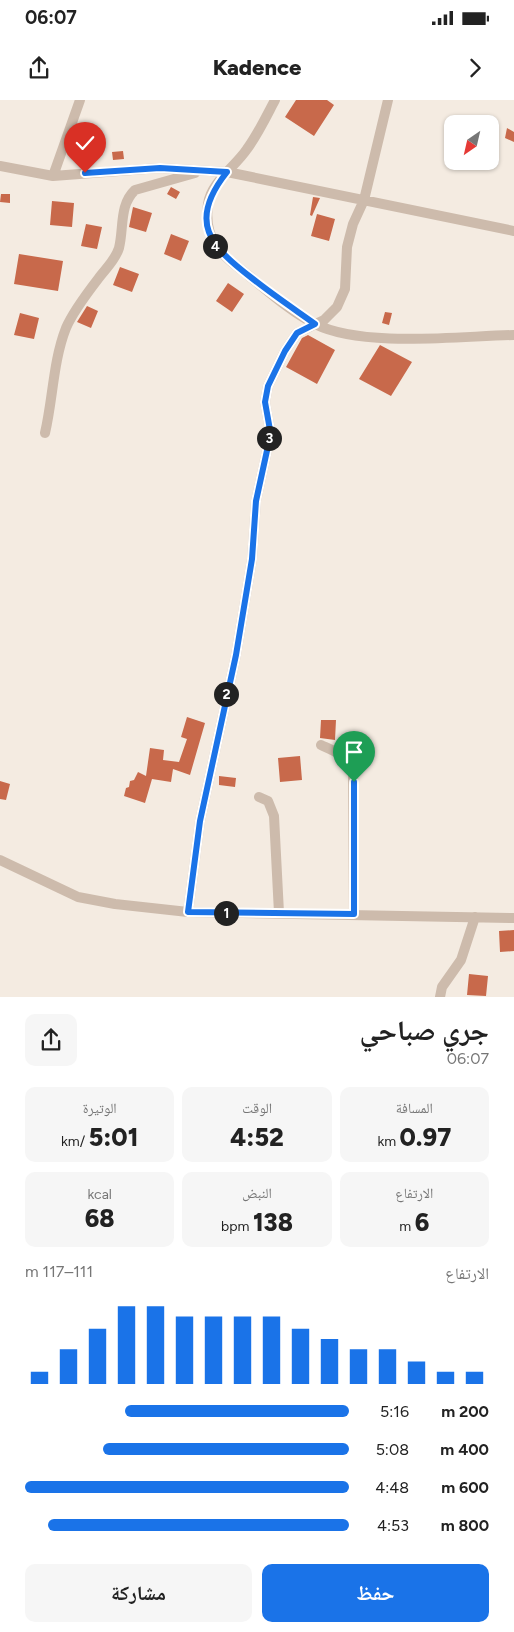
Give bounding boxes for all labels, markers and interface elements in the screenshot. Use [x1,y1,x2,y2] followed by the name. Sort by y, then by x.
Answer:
[25,6,77,29] text: 06:07
[25,54,53,82] icon: share
[213,54,301,81] text: Kadence
[461,54,489,82] icon: forward
[444,115,499,170] north arrow
[444,115,499,170] map controls
[64,122,106,173] pin
[71,129,99,157] icon: check
[202,234,228,258] pin: 4
[211,238,220,255] text: 4
[256,426,282,450] pin: 3
[266,430,273,447] text: 3
[214,682,238,706] pin: 2
[222,686,231,703] text: 2
[333,731,375,782] pin
[340,738,368,766] icon: arrive
[214,900,238,926] pin: 1
[224,905,229,922] text: 1
[359,1013,489,1047] text: جري صباحي
[25,1014,77,1066] button: share
[447,1049,489,1068] text: 06:07
[83,1100,117,1117] text: الوتيرة
[242,1100,272,1117] text: الوقت
[396,1100,433,1117] text: المسافة
[89,1122,138,1152] text: 5:01
[230,1122,284,1152] text: 4:52
[400,1122,451,1152] text: 0.97
[61,1133,89,1150] text: /km
[377,1133,400,1150] text: km
[242,1185,272,1202] text: النبض
[395,1185,433,1202] text: الارتفاع
[87,1186,112,1203] text: kcal
[85,1203,115,1233] text: 68
[253,1207,293,1237] text: 138
[415,1207,429,1237] text: 6
[221,1218,253,1235] text: bpm
[399,1218,415,1235] text: m
[25,1262,93,1281] text: 111–117 m
[445,1264,489,1283] text: الارتفاع
[380,1402,409,1421] text: 5:16
[441,1402,489,1421] text: 200 m
[376,1440,409,1459] text: 5:08
[440,1440,489,1459] text: 400 m
[375,1478,409,1497] text: 4:48
[441,1478,489,1497] text: 600 m
[377,1516,409,1535] text: 4:53
[441,1516,489,1535] text: 800 m
[25,1564,252,1622] button: مشاركة
[262,1564,489,1622] button: حفظ

